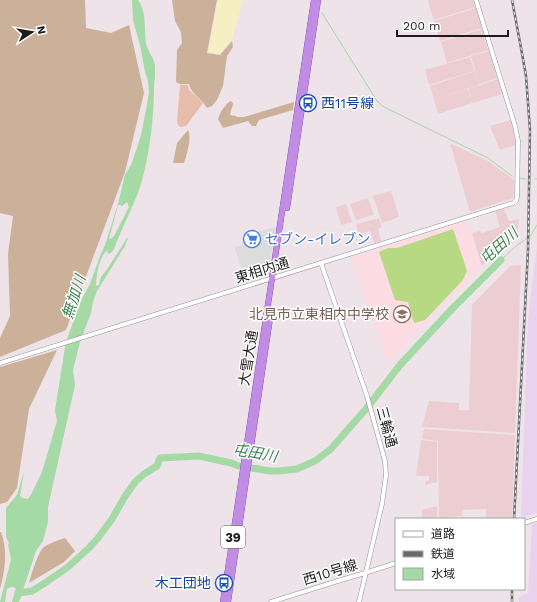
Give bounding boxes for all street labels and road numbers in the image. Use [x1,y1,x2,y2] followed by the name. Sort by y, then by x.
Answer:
[233,254,291,286] street label: 東相内通
[236,329,260,387] street label: 大雪大通
[374,405,400,449] street label: 三輪通
[221,526,245,548] road number: 39
[301,556,359,588] street label: 西10号線

